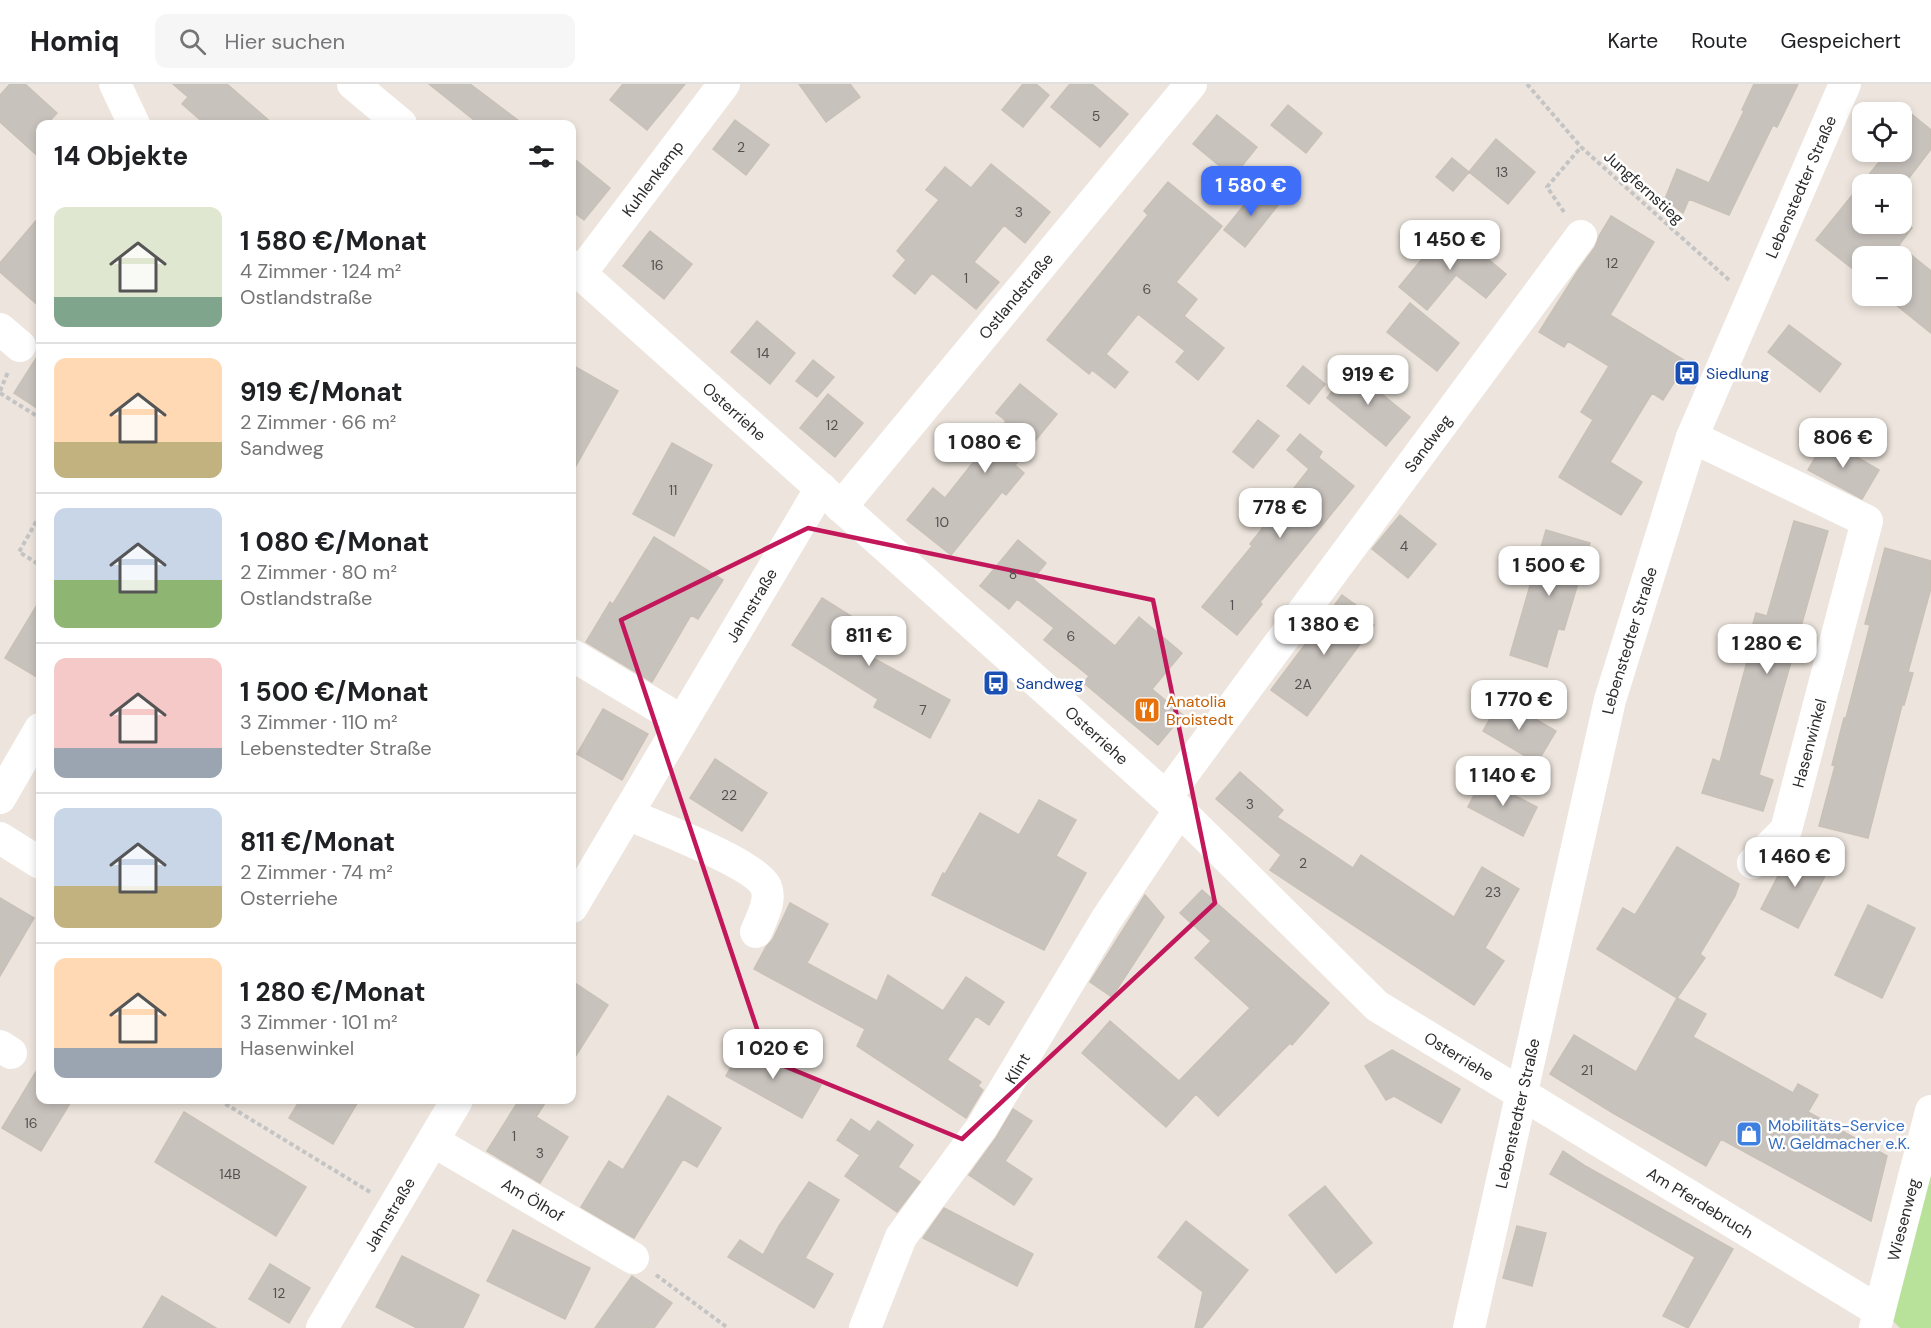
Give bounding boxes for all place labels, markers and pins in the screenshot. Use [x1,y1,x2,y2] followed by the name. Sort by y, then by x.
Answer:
[1196,166,1306,217] pin: 1 580 €
[1395,220,1505,271] pin: 1 450 €
[1326,355,1410,406] pin: 919 €
[1672,358,1702,388] bus stop icon: Siedlung
[1706,363,1769,384] place label: Siedlung
[1801,418,1885,469] pin: 806 €
[930,423,1040,474] pin: 1 080 €
[1238,488,1322,539] pin: 778 €
[1494,546,1604,597] pin: 1 500 €
[1269,605,1379,656] pin: 1 380 €
[827,616,911,667] pin: 811 €
[1712,624,1822,675] pin: 1 280 €
[981,668,1011,698] bus stop icon: Sandweg
[1016,673,1083,694] place label: Sandweg
[1464,680,1574,731] pin: 1 770 €
[1166,691,1234,730] place label: Anatolia Broistedt
[1132,695,1162,725] restaurant icon: Anatolia Broistedt
[1448,756,1558,807] pin: 1 140 €
[1740,837,1850,888] pin: 1 460 €
[718,1029,828,1080] pin: 1 020 €
[1768,1115,1910,1154] place label: Mobilitäts-Service W. Geldmacher e.K.
[1734,1119,1764,1149] shop icon: Mobilitäts-Service W. Geldmacher e.K.

